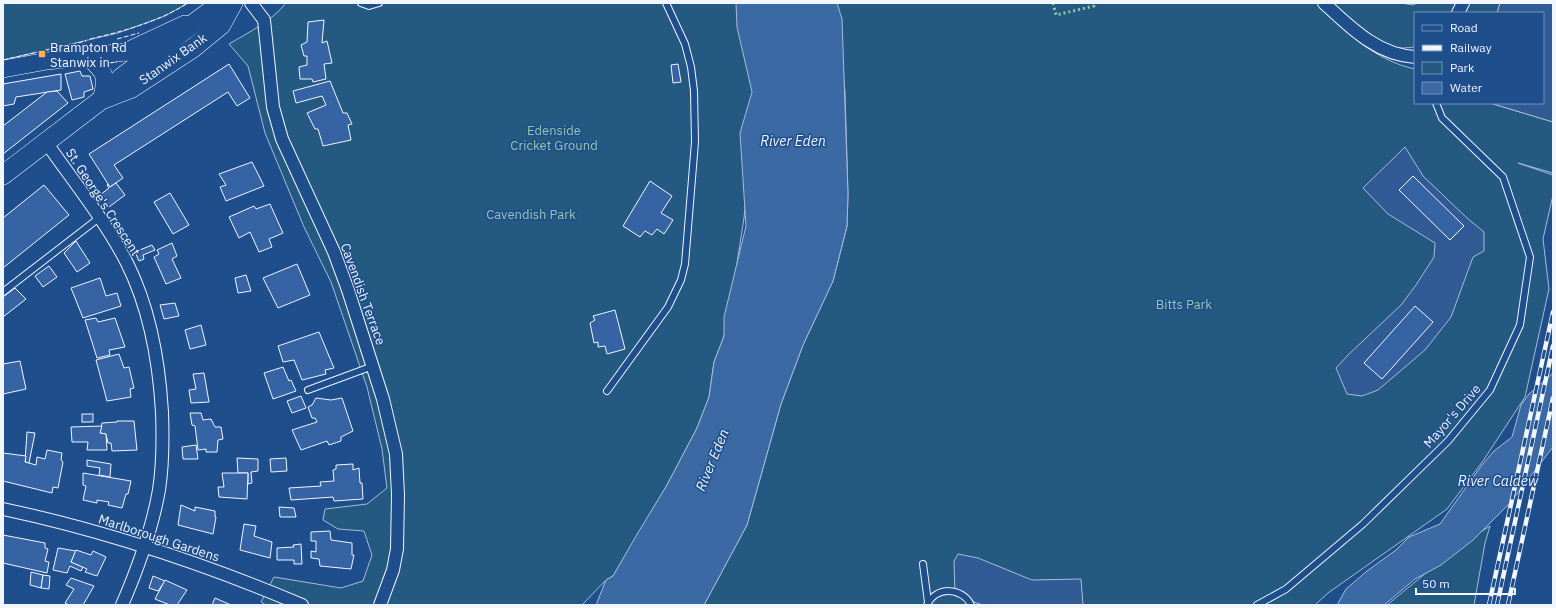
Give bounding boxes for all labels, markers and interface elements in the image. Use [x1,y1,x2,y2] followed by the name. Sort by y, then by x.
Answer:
[1414,12,1544,104] legend
[1450,20,1478,35] text: Road
[136,29,210,89] street label: Stanwix Bank
[50,39,127,71] place label: Brampton Rd Stanwix in
[1450,40,1492,55] text: Railway
[37,49,47,59] marker: Brampton Rd Stanwix in
[1450,60,1475,75] text: Park
[1450,80,1483,95] text: Water
[510,122,598,154] park label: Edenside Cricket Ground
[760,132,826,150] water label: River Eden
[62,145,144,259] street label: St. George's Crescent
[486,206,576,223] park label: Cavendish Park
[337,241,389,347] street label: Cavendish Terrace
[1156,296,1212,313] park label: Bitts Park
[1420,381,1484,451] street label: Mayor's Drive
[691,426,733,494] water label: River Eden
[1458,472,1539,490] water label: River Caldew
[96,510,222,566] street label: Marlborough Gardens
[1416,570,1515,596] scale bar
[1422,576,1450,591] text: 50 m

